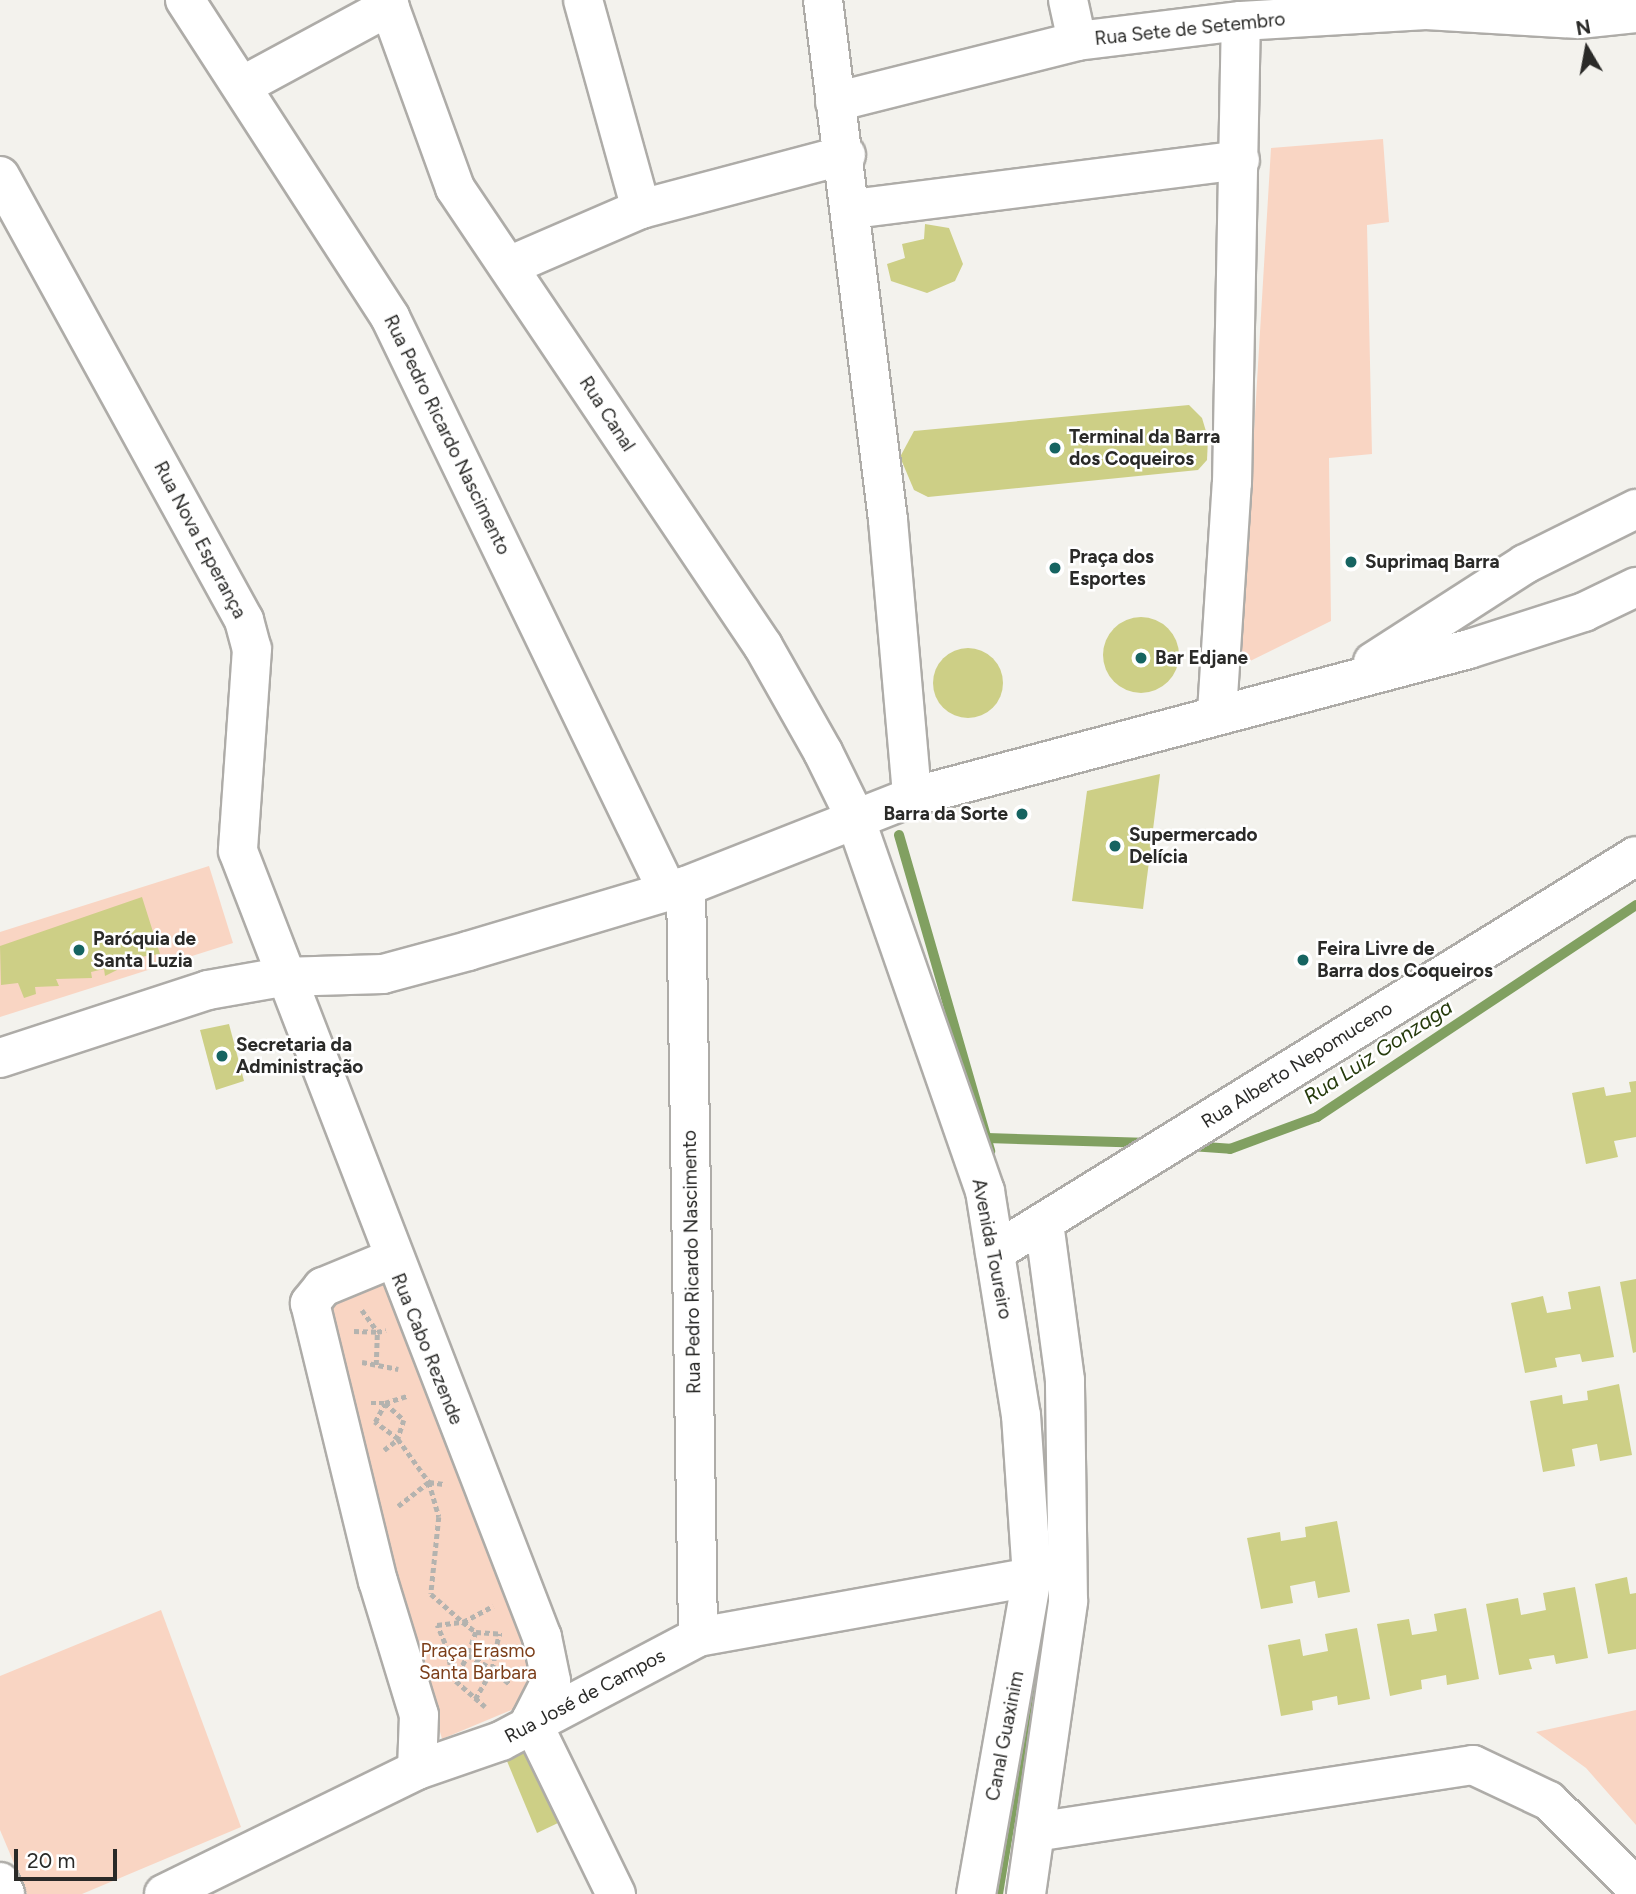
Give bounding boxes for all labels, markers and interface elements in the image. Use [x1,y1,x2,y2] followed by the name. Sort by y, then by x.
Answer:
[1094,8,1286,50] street label: Rua Sete de Setembro
[1552,14,1622,84] north arrow
[1574,15,1592,40] text: N
[379,311,515,559] street label: Rua Pedro Ricardo Nascimento
[574,372,640,456] street label: Rua Canal
[1069,426,1220,470] place label: Terminal da Barra dos Coqueiros
[1047,440,1063,456] marker: Terminal da Barra dos Coqueiros
[149,457,251,623] street label: Rua Nova Esperança
[1069,546,1154,590] place label: Praça dos Esportes
[1365,551,1500,573] place label: Suprimaq Barra
[1343,554,1359,570] marker: Suprimaq Barra
[1047,560,1063,576] marker: Praça dos Esportes
[1155,647,1248,669] place label: Bar Edjane
[1133,650,1149,666] marker: Bar Edjane
[883,803,1008,825] place label: Barra da Sorte
[1014,806,1030,822] marker: Barra da Sorte
[1129,824,1258,868] place label: Supermercado Delícia
[1107,838,1123,854] marker: Supermercado Delícia
[93,928,196,972] place label: Paróquia de Santa Luzia
[1317,938,1493,982] place label: Feira Livre de Barra dos Coqueiros
[71,942,87,958] marker: Paróquia de Santa Luzia
[1295,952,1311,968] marker: Feira Livre de Barra dos Coqueiros
[1299,994,1457,1110] water label: Rua Luiz Gonzaga
[1197,997,1397,1133] street label: Rua Alberto Nepomuceno
[236,1034,363,1078] place label: Secretaria da Administração
[214,1048,230,1064] marker: Secretaria da Administração
[678,1130,706,1394] street label: Rua Pedro Ricardo Nascimento
[967,1177,1017,1321] street label: Avenida Toureiro
[386,1270,468,1428] street label: Rua Cabo Rezende
[419,1640,537,1684] park label: Praça Erasmo Santa Barbara
[501,1644,669,1748] street label: Rua José de Campos
[981,1669,1029,1803] street label: Canal Guaxinim
[18,1834,121,1878] scale bar
[27,1848,75,1873] text: 20 m

